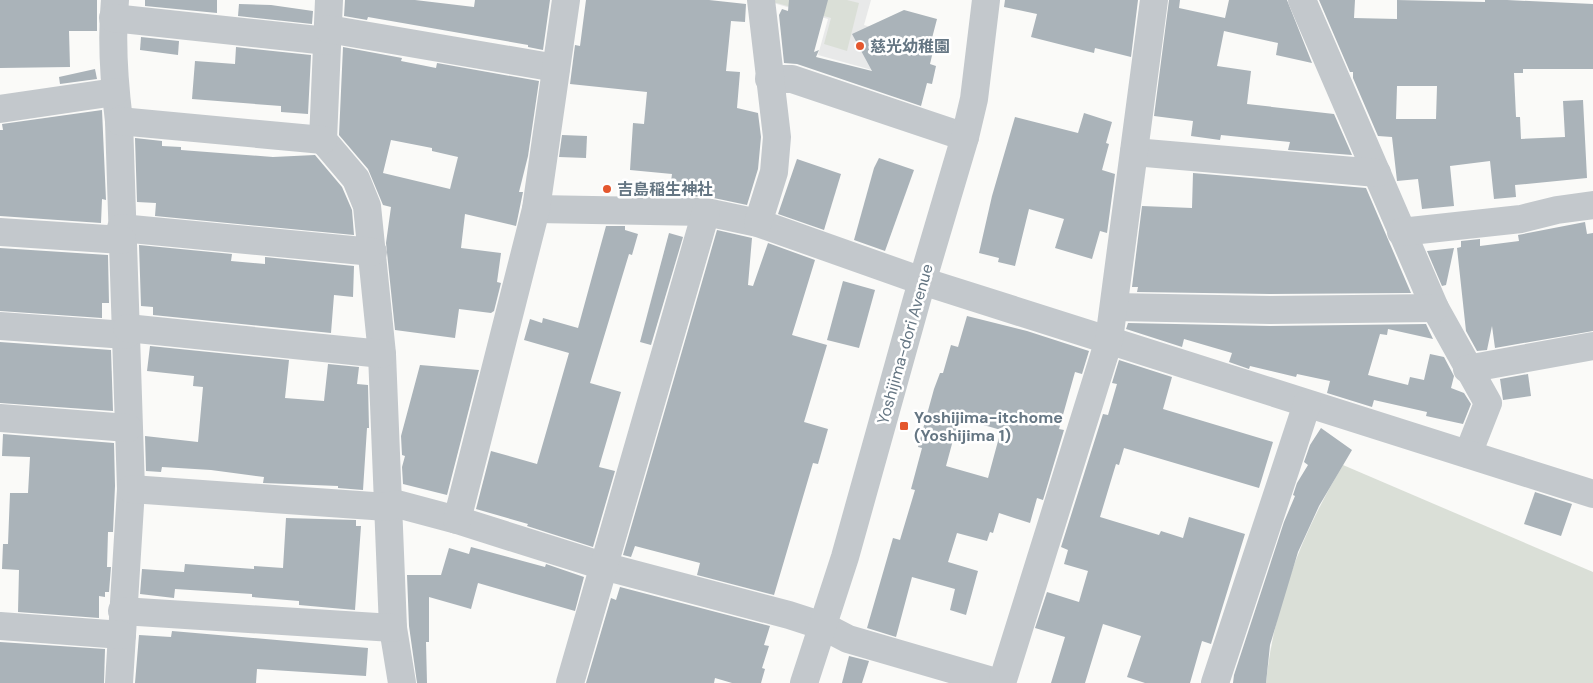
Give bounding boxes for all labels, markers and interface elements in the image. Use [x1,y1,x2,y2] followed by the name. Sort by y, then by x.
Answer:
[870,36,950,57] place label: 慈光幼稚園
[854,40,866,52] marker: 慈光幼稚園
[617,179,713,200] place label: 吉島稲生神社
[601,183,613,195] marker: 吉島稲生神社
[872,261,938,427] street label: Yoshijima-dori Avenue
[914,407,1063,446] place label: Yoshijima-itchome (Yoshijima 1)
[898,420,910,432] marker: Yoshijima-itchome (Yoshijima 1)

